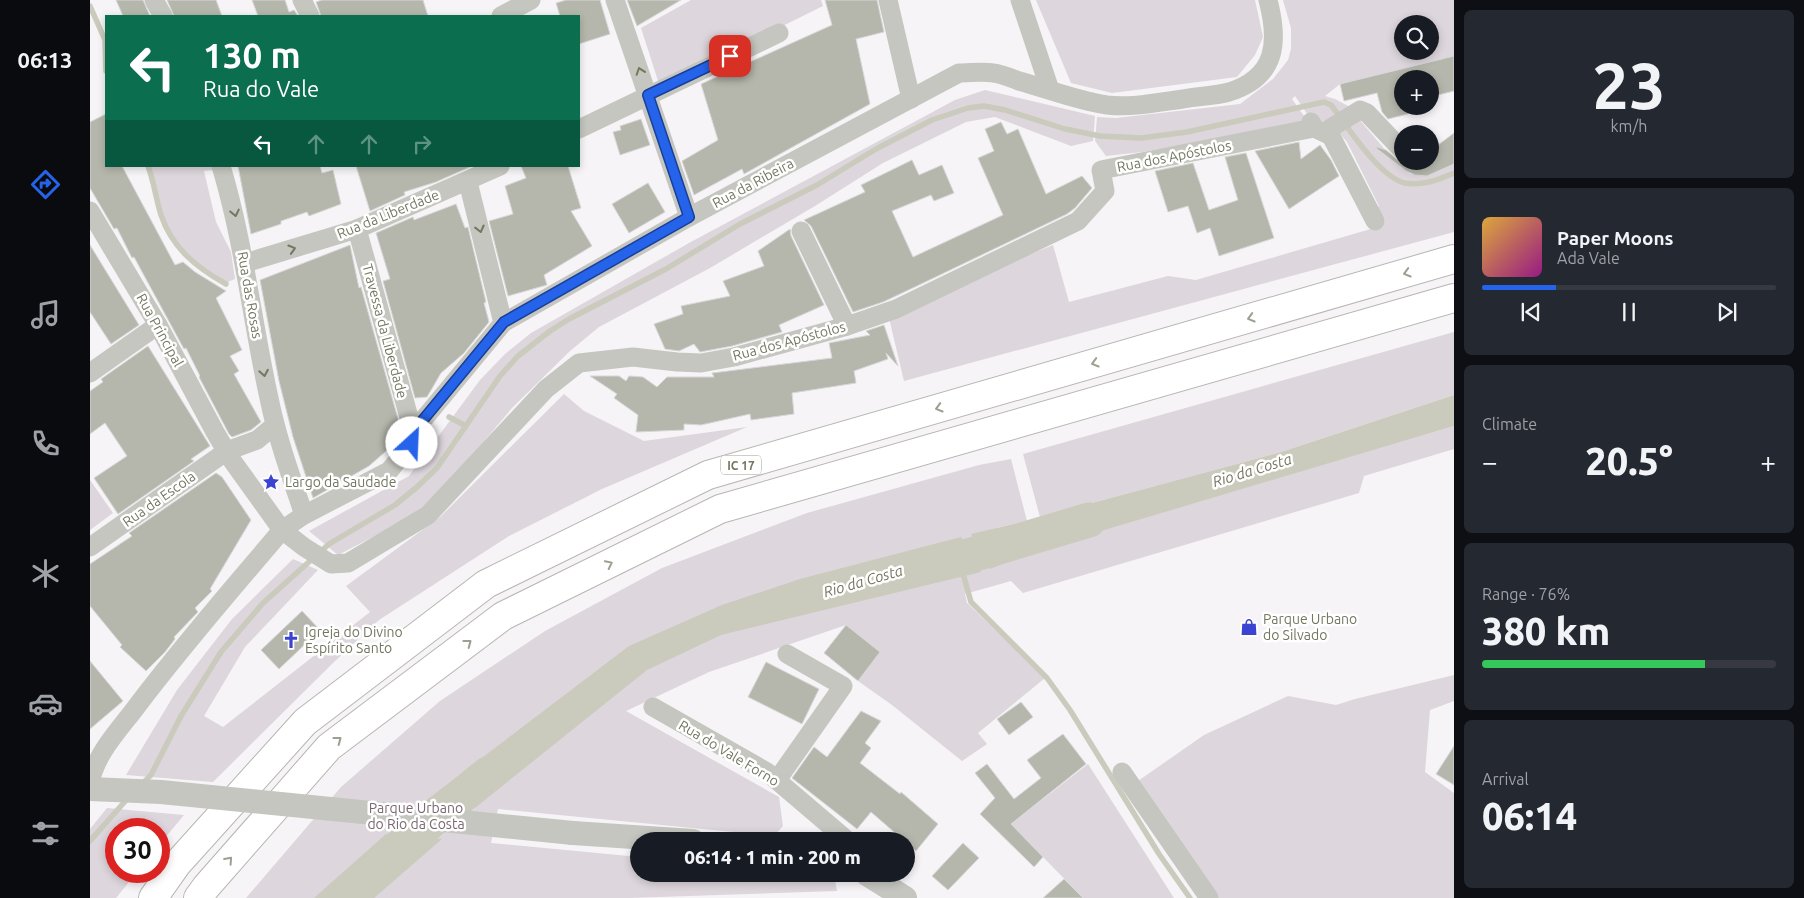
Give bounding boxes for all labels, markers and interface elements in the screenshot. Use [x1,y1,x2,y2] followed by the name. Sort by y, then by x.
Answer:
[1394,15,1439,170] map controls
[1394,15,1439,60] button: search
[120,35,185,100] icon: left
[203,35,301,75] text: 130 m
[709,35,751,77] pin
[716,42,744,70] icon: arrive
[17,47,73,72] text: 06:13
[1592,48,1666,121] text: 23
[636,67,646,76] one-way arrow
[1394,70,1439,115] button: +
[203,76,319,101] text: Rua do Vale
[1611,117,1647,135] text: km/h
[1394,125,1439,170] button: −
[249,130,277,158] icon: left
[302,130,330,158] icon: ahead
[355,130,383,158] icon: ahead
[408,130,436,158] icon: right
[1116,137,1232,175] street label: Rua dos Apóstolos
[710,155,796,211] street label: Rua da Ribeira
[28,167,63,202] icon: directions
[335,186,441,242] street label: Rua da Liberdade
[229,209,239,218] one-way arrow
[474,224,485,233] one-way arrow
[1557,227,1674,249] text: Paper Moons
[287,245,295,255] one-way arrow
[1557,249,1620,267] text: Ada Vale
[234,250,266,340] street label: Rua das Rosas
[359,262,411,400] street label: Travessa da Liberdade
[1404,267,1412,277] one-way arrow
[133,291,187,370] street label: Rua Principal
[28,297,63,332] icon: music
[1517,298,1545,326] icon: previous
[1615,298,1643,326] icon: pause
[1713,298,1741,326] icon: next
[1247,312,1255,323] one-way arrow
[731,318,847,364] street label: Rua dos Apóstolos
[1091,357,1099,368] one-way arrow
[259,369,269,377] one-way arrow
[934,402,943,413] one-way arrow
[1482,415,1537,433] text: Climate
[385,416,437,468] position arrow
[28,426,63,461] icon: phone
[1585,440,1673,482] text: 20.5°
[1482,446,1498,477] text: −
[1760,446,1776,477] text: +
[1210,450,1294,490] water label: Rio da Costa
[721,456,761,474] road number: IC 17
[120,468,198,530] street label: Rua da Escola
[261,472,281,492] place icon: Largo da Saudade
[285,474,397,490] place label: Largo da Saudade
[28,556,63,591] icon: climate
[604,560,613,570] one-way arrow
[821,562,905,600] water label: Rio da Costa
[1482,585,1570,603] text: Range · 76%
[1482,610,1610,652] text: 380 km
[1263,611,1357,643] place label: Parque Urbano do Silvado
[1239,617,1259,637] shop icon: Parque Urbano do Silvado
[305,624,403,656] place label: Igreja do Divino Espírito Santo
[281,630,301,650] church icon: Igreja do Divino Espírito Santo
[462,640,471,648] one-way arrow
[28,686,63,721] icon: car
[676,717,782,789] street label: Rua do Vale Forno
[332,738,341,746] one-way arrow
[1482,770,1529,788] text: Arrival
[1482,795,1577,837] text: 06:14
[367,800,465,832] park label: Parque Urbano do Rio da Costa
[28,816,63,851] icon: filters
[105,818,170,883] speed limit sign: 30
[684,846,861,868] text: 06:14 · 1 min · 200 m
[223,857,232,866] one-way arrow

